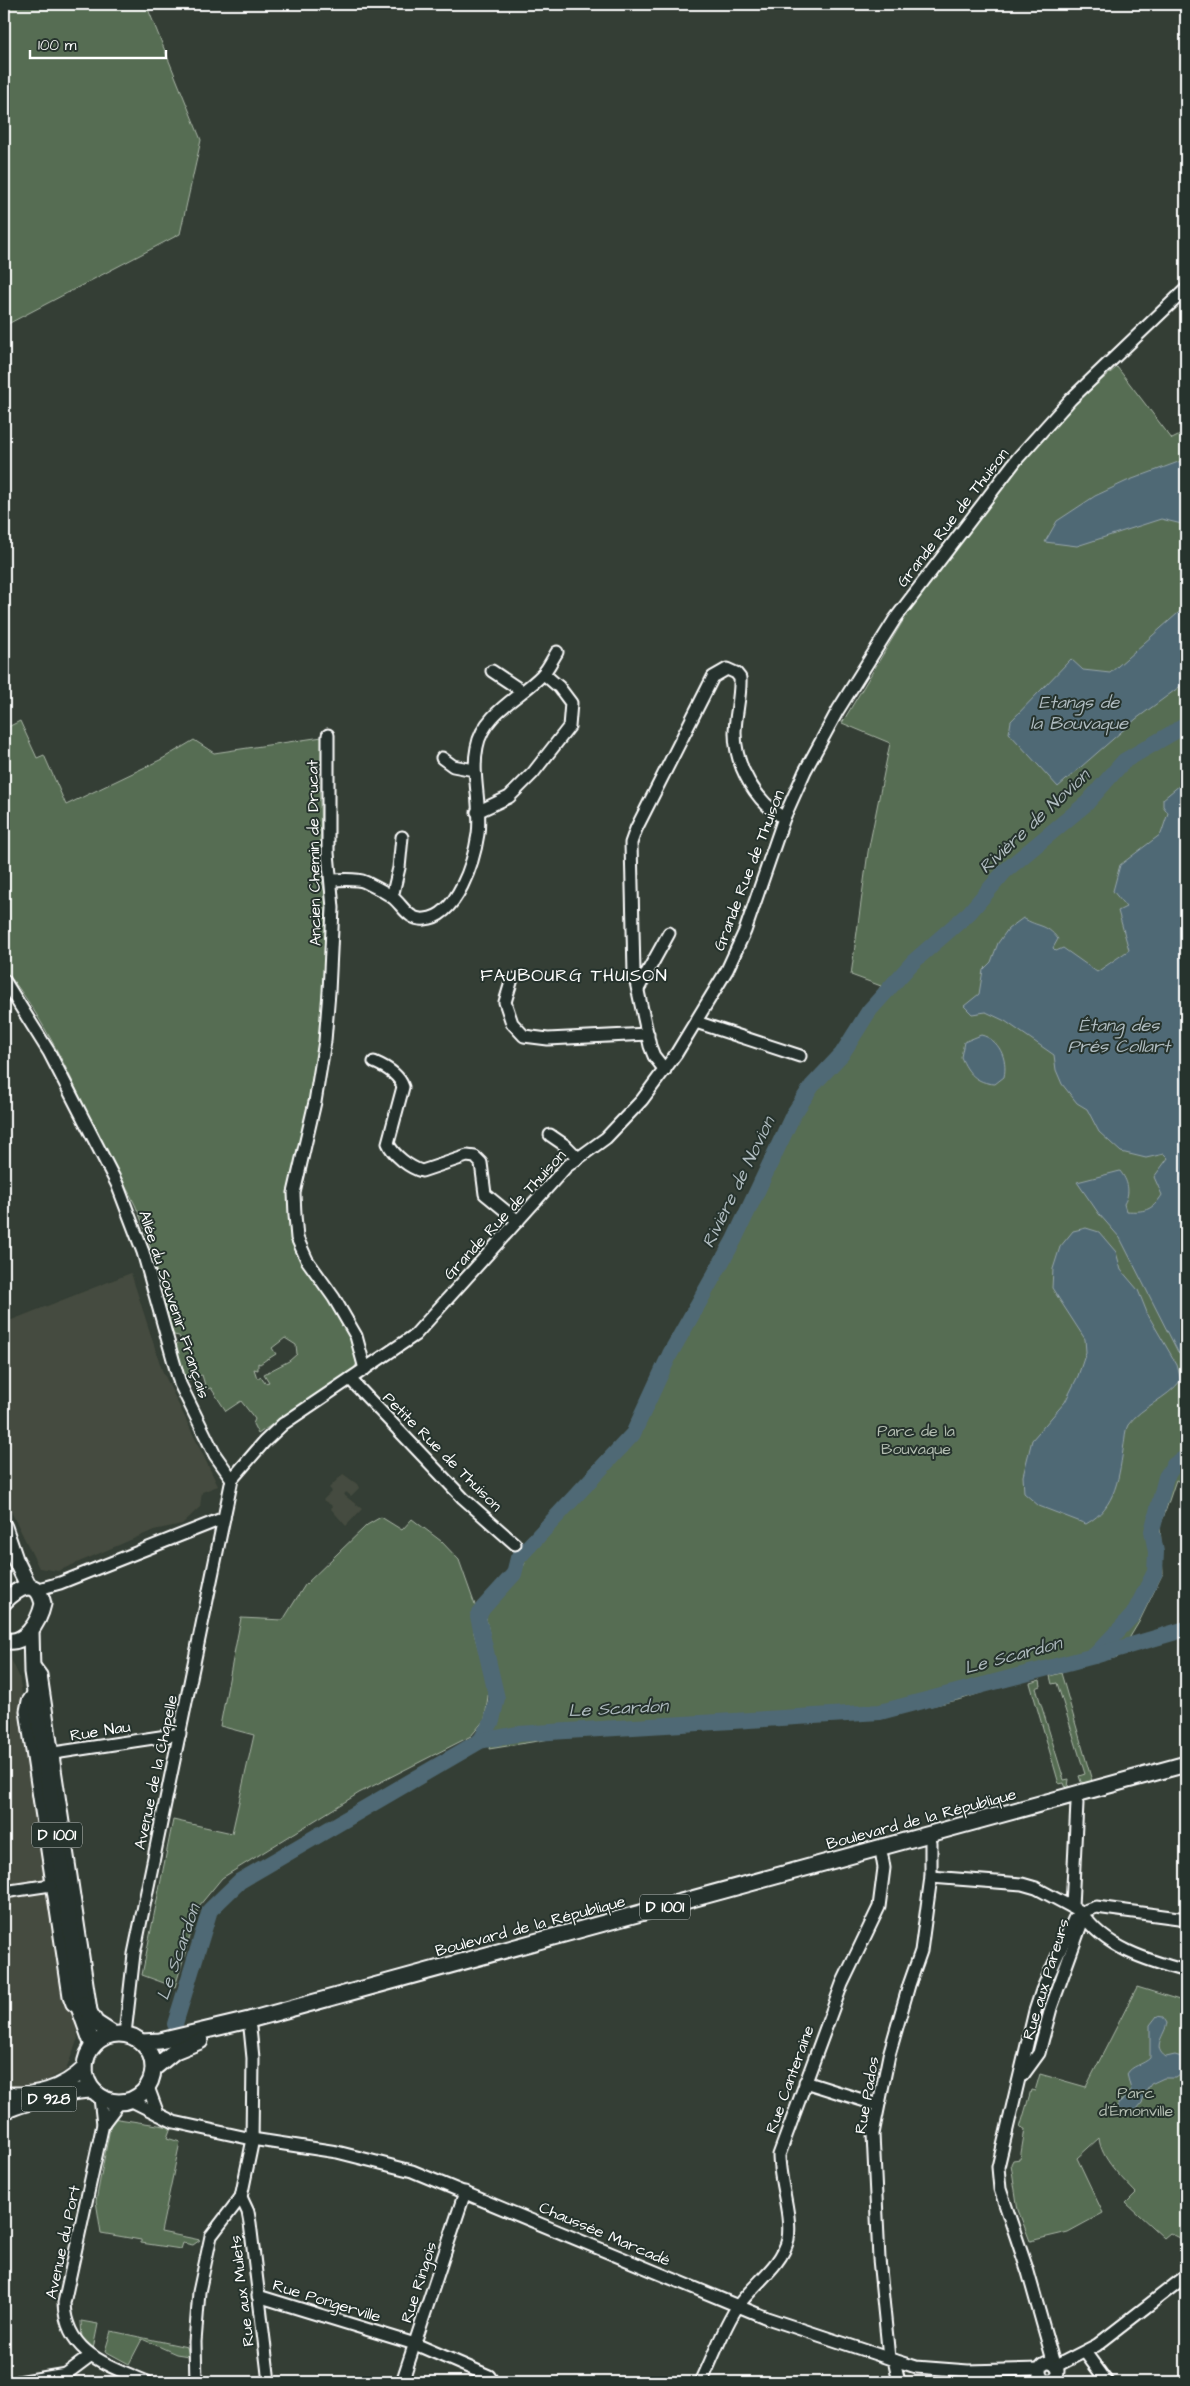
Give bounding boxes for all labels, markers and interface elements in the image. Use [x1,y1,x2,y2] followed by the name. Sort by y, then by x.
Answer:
[30,28,166,60] scale bar
[38,35,77,56] text: 100 m
[892,444,1014,592] street label: Grande Rue de Thuison
[1030,690,1129,736] water label: Etangs de la Bouvaque
[301,759,327,946] street label: Ancien Chemin de Drucat
[974,762,1097,879] water label: Rivière de Novion
[708,787,790,954] street label: Grande Rue de Thuison
[480,963,668,988] district label: FAUBOURG THUISON
[1068,1013,1172,1059] water label: Étang des Prés Collart
[696,1111,782,1252] water label: Rivière de Novion
[438,1145,571,1285] street label: Grande Rue de Thuison
[133,1207,215,1401] street label: Allée du Souvenir Français
[378,1387,507,1516] street label: Petite Rue de Thuison
[877,1420,955,1460] park label: Parc de la Bouvaque
[962,1630,1066,1680] water label: Le Scardon
[129,1693,183,1851] street label: Avenue de la Chapelle
[568,1693,671,1724] water label: Le Scardon
[68,1715,132,1747] street label: Rue Nau
[824,1783,1019,1855] street label: Boulevard de la République
[32,1822,82,1848] road number: D 1001
[433,1890,628,1962] street label: Boulevard de la République
[640,1894,690,1920] road number: D 1001
[150,1899,207,2003] water label: Le Scardon
[1017,1916,1075,2043] street label: Rue aux Pareurs
[760,2022,820,2136] street label: Rue Canteraine
[849,2055,885,2136] street label: Rue Pados
[1099,2082,1173,2122] park label: Parc d'Émonville
[22,2086,76,2112] road number: D 928
[40,2183,86,2301] street label: Avenue du Port
[536,2196,674,2272] street label: Chaussée Marcadé
[224,2234,260,2348] street label: Rue aux Mulets
[395,2239,443,2326] street label: Rue Ringois
[270,2274,384,2329] street label: Rue Pongerville

